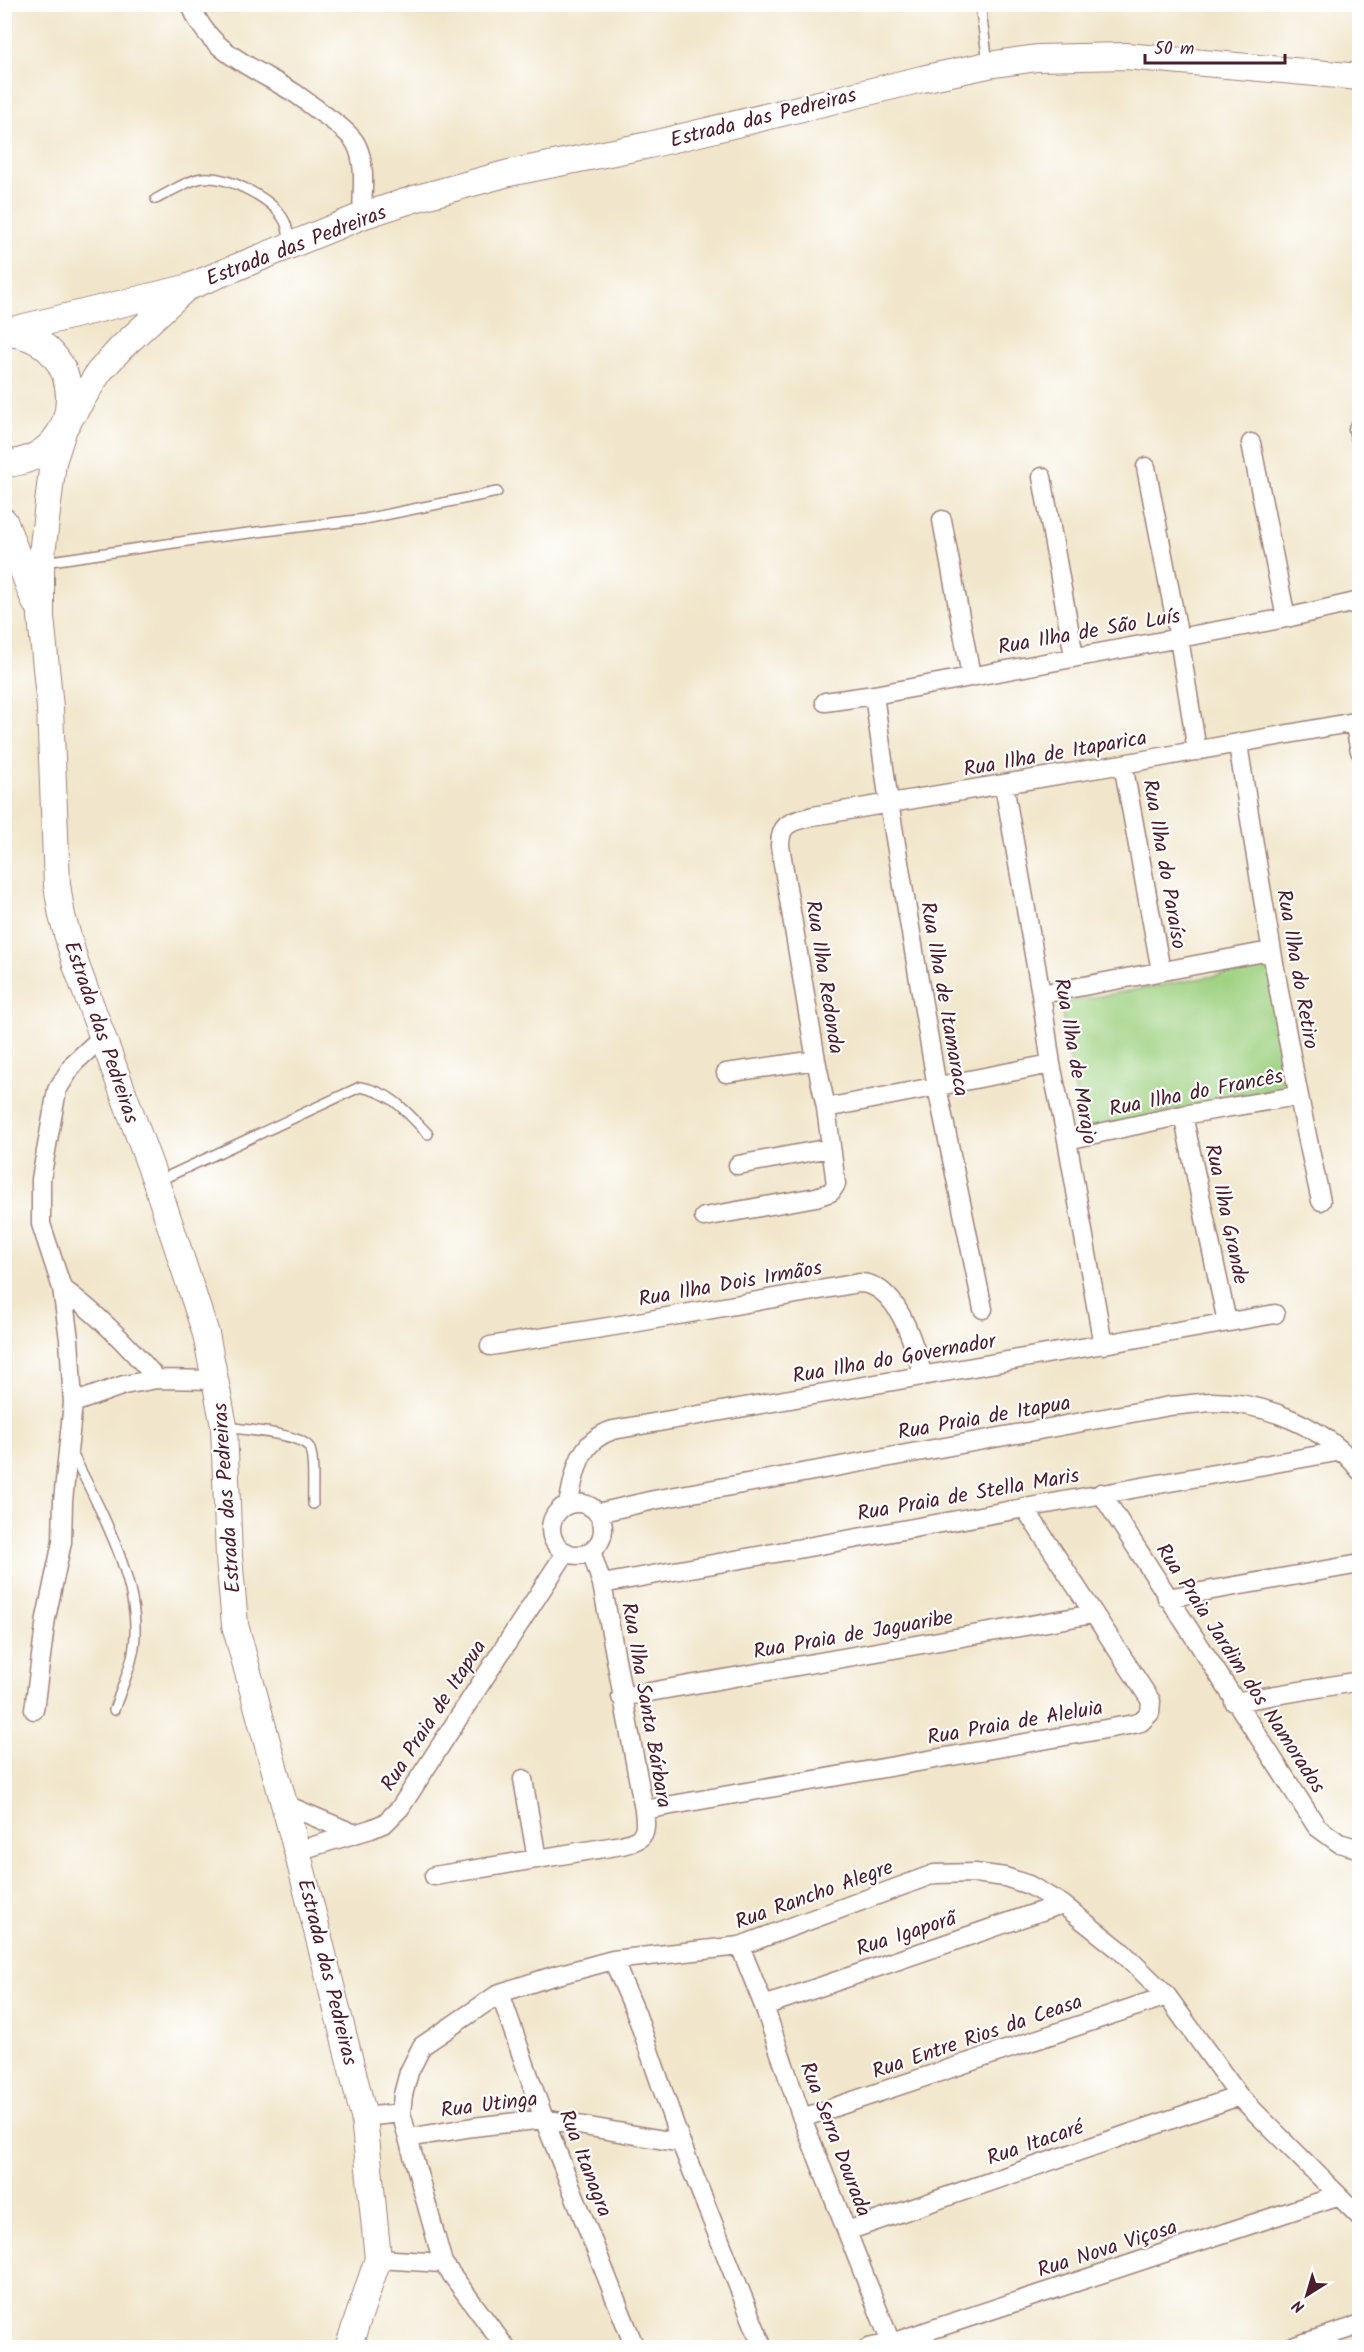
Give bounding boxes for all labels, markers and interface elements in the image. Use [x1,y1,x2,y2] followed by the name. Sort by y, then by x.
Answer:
[1145,27,1284,65] scale bar
[1154,35,1194,64] text: 50 m
[667,79,860,158] street label: Estrada das Pedreiras
[201,197,392,296] street label: Estrada das Pedreiras
[995,600,1183,665] street label: Rua Ilha de São Luís
[961,722,1150,787] street label: Rua Ilha de Itaparica
[1132,777,1195,952] street label: Rua Ilha do Paraíso
[1266,887,1327,1052] street label: Rua Ilha do Retiro
[795,898,852,1056] street label: Rua Ilha Redonda
[910,899,977,1099] street label: Rua Ilha de Itamaraca
[54,937,147,1128] street label: Estrada das Pedreiras
[1044,976,1105,1147] street label: Rua Ilha de Marajo
[1106,1060,1286,1127] street label: Rua Ilha do Francês
[1195,1141,1257,1288] street label: Rua Ilha Grande
[636,1252,825,1317] street label: Rua Ilha Dois Irmãos
[790,1325,1000,1394] street label: Rua Ilha do Governador
[895,1387,1073,1450] street label: Rua Praia de Itapua
[204,1401,251,1594] street label: Estrada das Pedreiras
[855,1460,1082,1531] street label: Rua Praia de Stella Maris
[1146,1537,1333,1801] street label: Rua Praia Jardim dos Namorados
[611,1600,680,1811] street label: Rua Ilha Santa Bárbara
[751,1602,956,1669] street label: Rua Praia de Jaguaribe
[373,1633,496,1798] street label: Rua Praia de Itapua
[925,1692,1106,1755] street label: Rua Praia de Aleluia
[731,1851,899,1939] street label: Rua Rancho Alegre
[287,1876,366,2069] street label: Estrada das Pedreiras
[852,1902,963,1966] street label: Rua Igaporã
[868,1986,1087,2089] street label: Rua Entre Rios da Ceasa
[790,2057,879,2222] street label: Rua Serra Dourada
[439,2083,540,2128] street label: Rua Utinga
[549,2105,620,2222] street label: Rua Itanagra
[983,2111,1089,2175] street label: Rua Itacaré
[1033,2211,1182,2288] street label: Rua Nova Viçosa
[1277,2265,1337,2325] north arrow
[1287,2293,1310,2319] text: N

